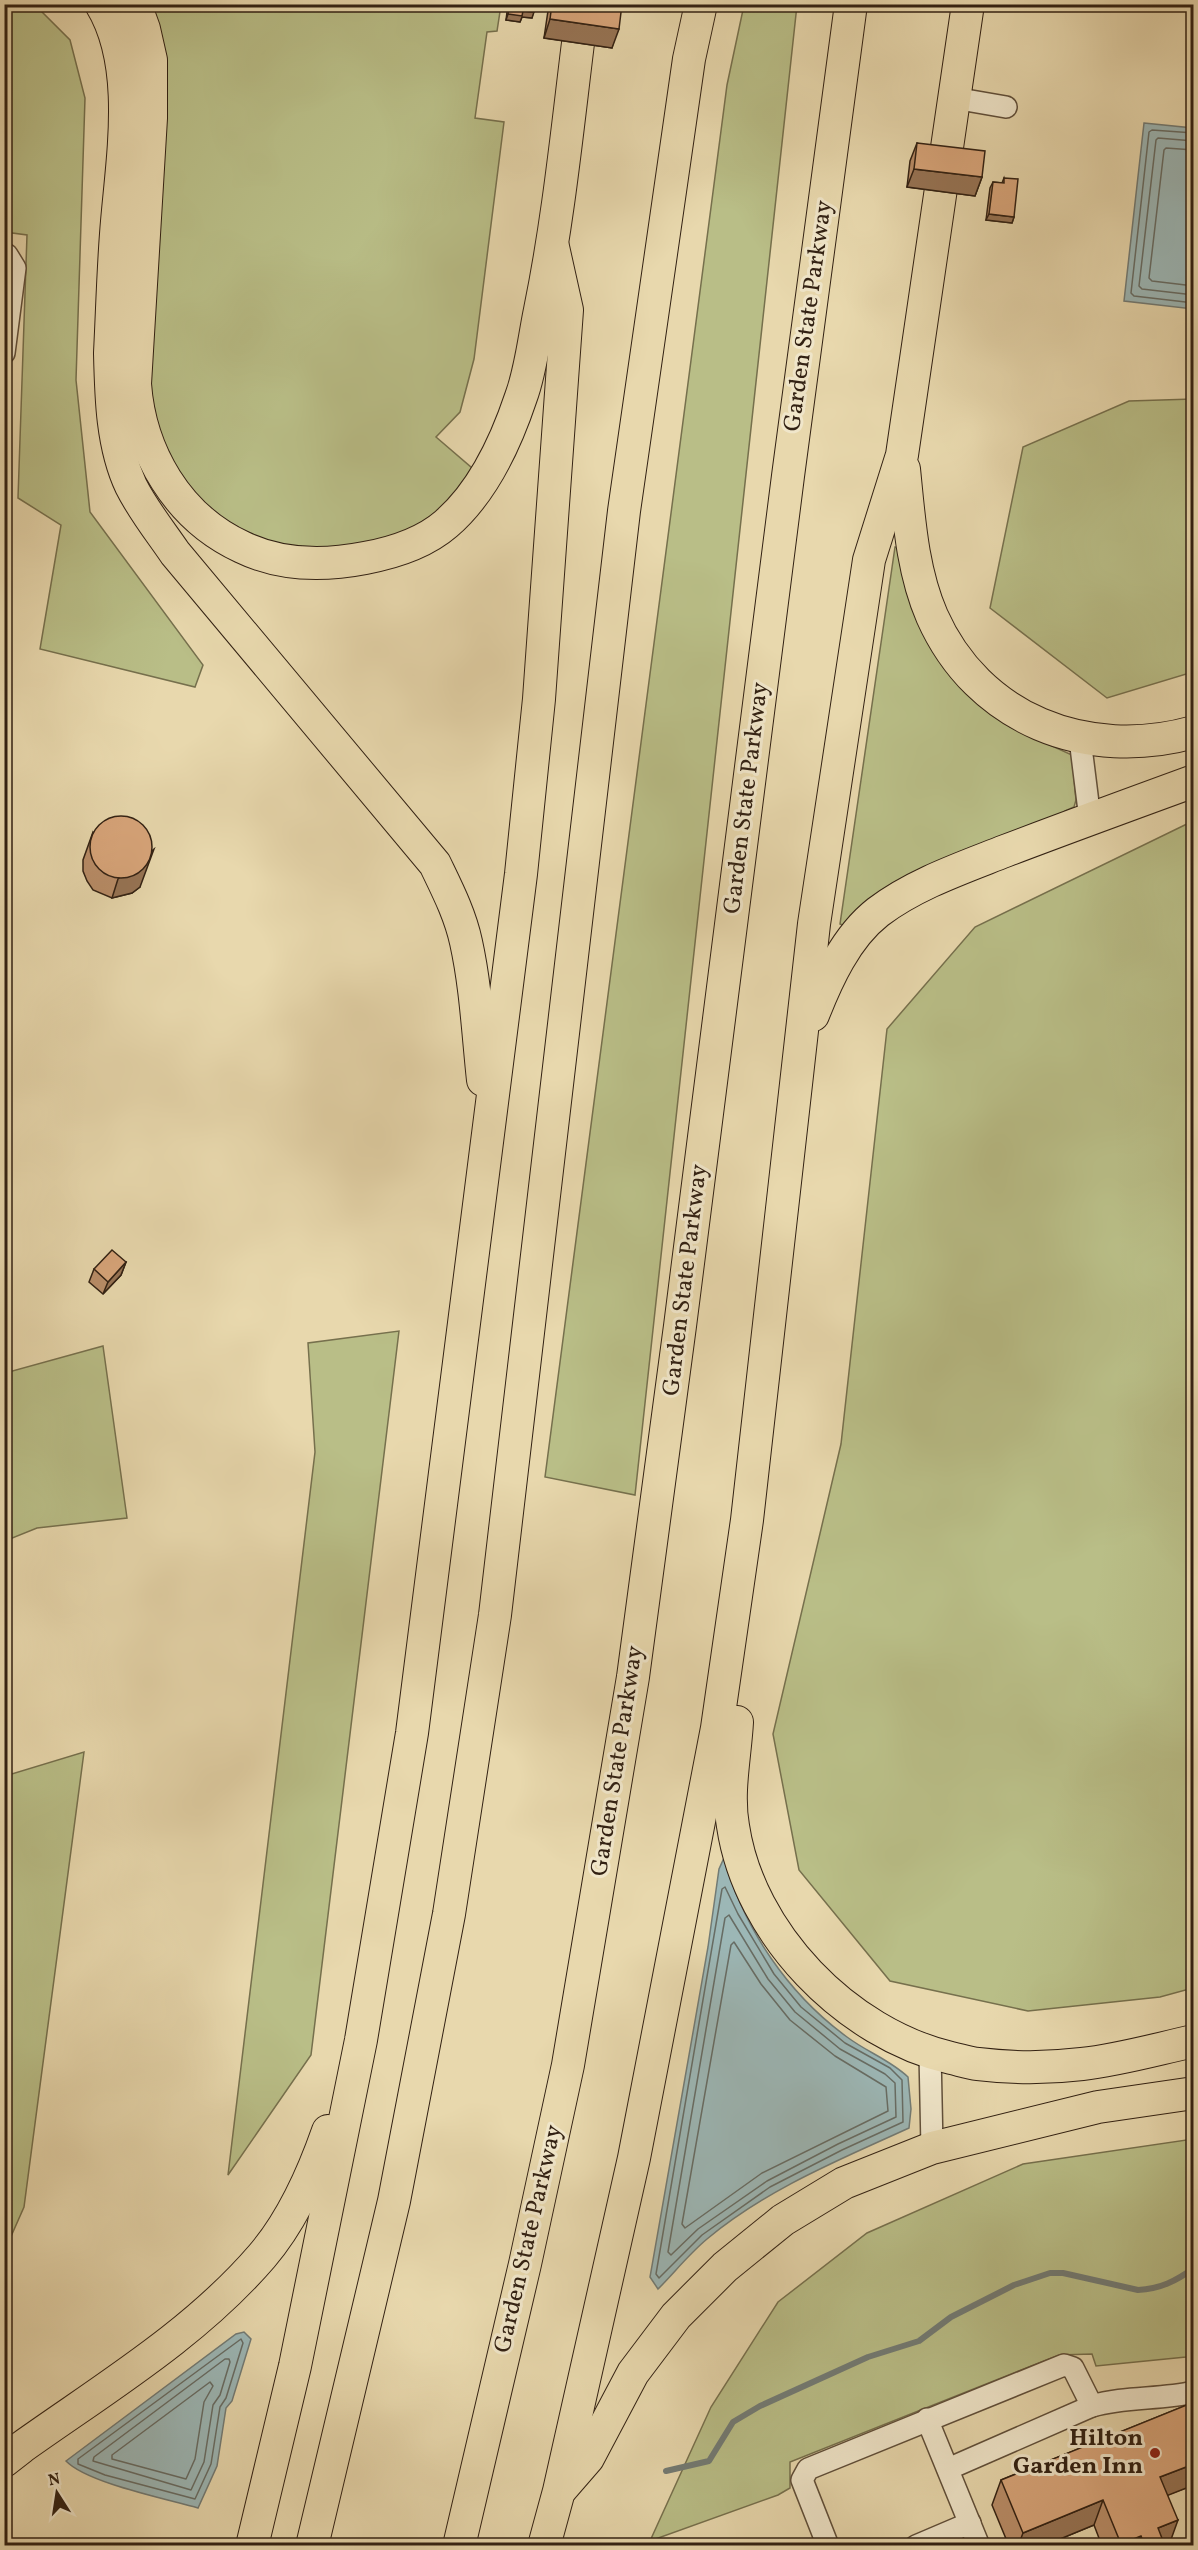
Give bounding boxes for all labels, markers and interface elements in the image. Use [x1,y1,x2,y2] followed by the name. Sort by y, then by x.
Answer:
[776,198,842,434] street label: Garden State Parkway
[716,680,778,916] street label: Garden State Parkway
[655,1162,717,1398] street label: Garden State Parkway
[583,1643,653,1879] street label: Garden State Parkway
[486,2122,572,2356] street label: Garden State Parkway
[1013,2422,1143,2484] place label: Hilton Garden Inn
[1148,2446,1162,2460] marker: Hilton Garden Inn
[27,2463,87,2523] north arrow
[46,2468,63,2492] text: N

